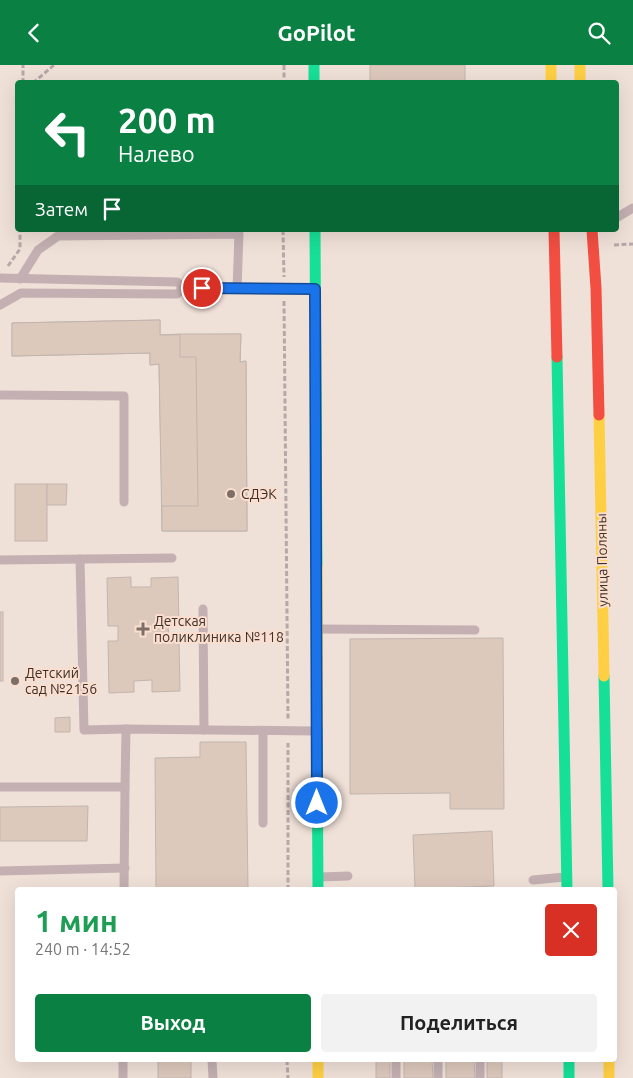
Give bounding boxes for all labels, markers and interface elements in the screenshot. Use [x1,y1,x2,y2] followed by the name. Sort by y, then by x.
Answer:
[20,19,48,47] icon: back
[585,19,613,47] icon: search
[278,20,355,45] text: GoPilot
[35,100,100,165] icon: left
[118,100,216,140] text: 200 m
[118,141,195,166] text: Налево
[98,195,126,223] icon: arrive
[35,198,88,220] text: Затем
[181,267,223,309] pin
[188,274,216,302] icon: arrive
[241,486,277,502] place label: СДЭК
[225,488,237,500] marker: СДЭК
[593,513,611,607] street label: улица Поляны
[154,613,284,645] place label: Детская поликлиника №118
[136,622,150,636] marker: Детская поликлиника №118
[25,665,97,697] place label: Детский сад №2156
[9,675,21,687] marker: Детский сад №2156
[290,776,342,828] position arrow
[35,904,118,938] text: 1 мин
[545,904,597,956] button: close
[35,940,131,958] text: 240 m · 14:52
[35,994,311,1052] button: Выход
[321,994,597,1052] button: Поделиться

